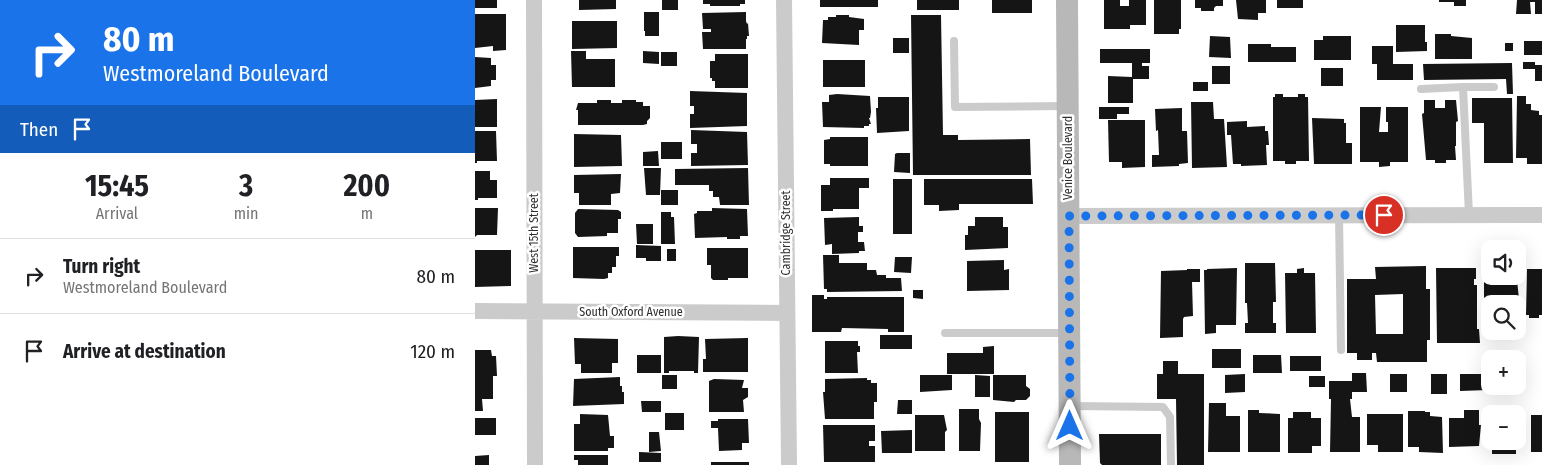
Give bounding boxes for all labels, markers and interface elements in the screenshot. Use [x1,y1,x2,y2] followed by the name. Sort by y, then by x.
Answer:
[103,18,175,60] text: 80 m
[20,20,85,85] icon: right
[103,60,329,87] text: Westmoreland Boulevard
[68,115,96,143] icon: arrive
[1061,116,1075,200] street label: Venice Boulevard
[20,118,58,141] text: Then
[85,168,149,204] text: 15:45
[239,168,253,204] text: 3
[343,168,390,204] text: 200
[779,191,793,275] street label: Cambridge Street
[527,193,541,273] street label: West 15th Street
[1363,194,1405,236] pin
[1370,201,1398,229] icon: arrive
[96,204,138,223] text: Arrival
[234,204,259,223] text: min
[361,204,373,223] text: m
[1481,240,1526,450] map controls
[1481,240,1526,285] button: sound
[63,255,140,278] text: Turn right
[20,262,48,290] icon: right
[417,265,455,288] text: 80 m
[63,278,227,297] text: Westmoreland Boulevard
[1481,295,1526,340] button: search
[579,305,683,319] street label: South Oxford Avenue
[20,337,48,365] icon: arrive
[63,340,226,363] text: Arrive at destination
[410,340,455,363] text: 120 m
[1481,350,1526,395] button: +
[1043,399,1095,451] position arrow
[1481,405,1526,450] button: −

